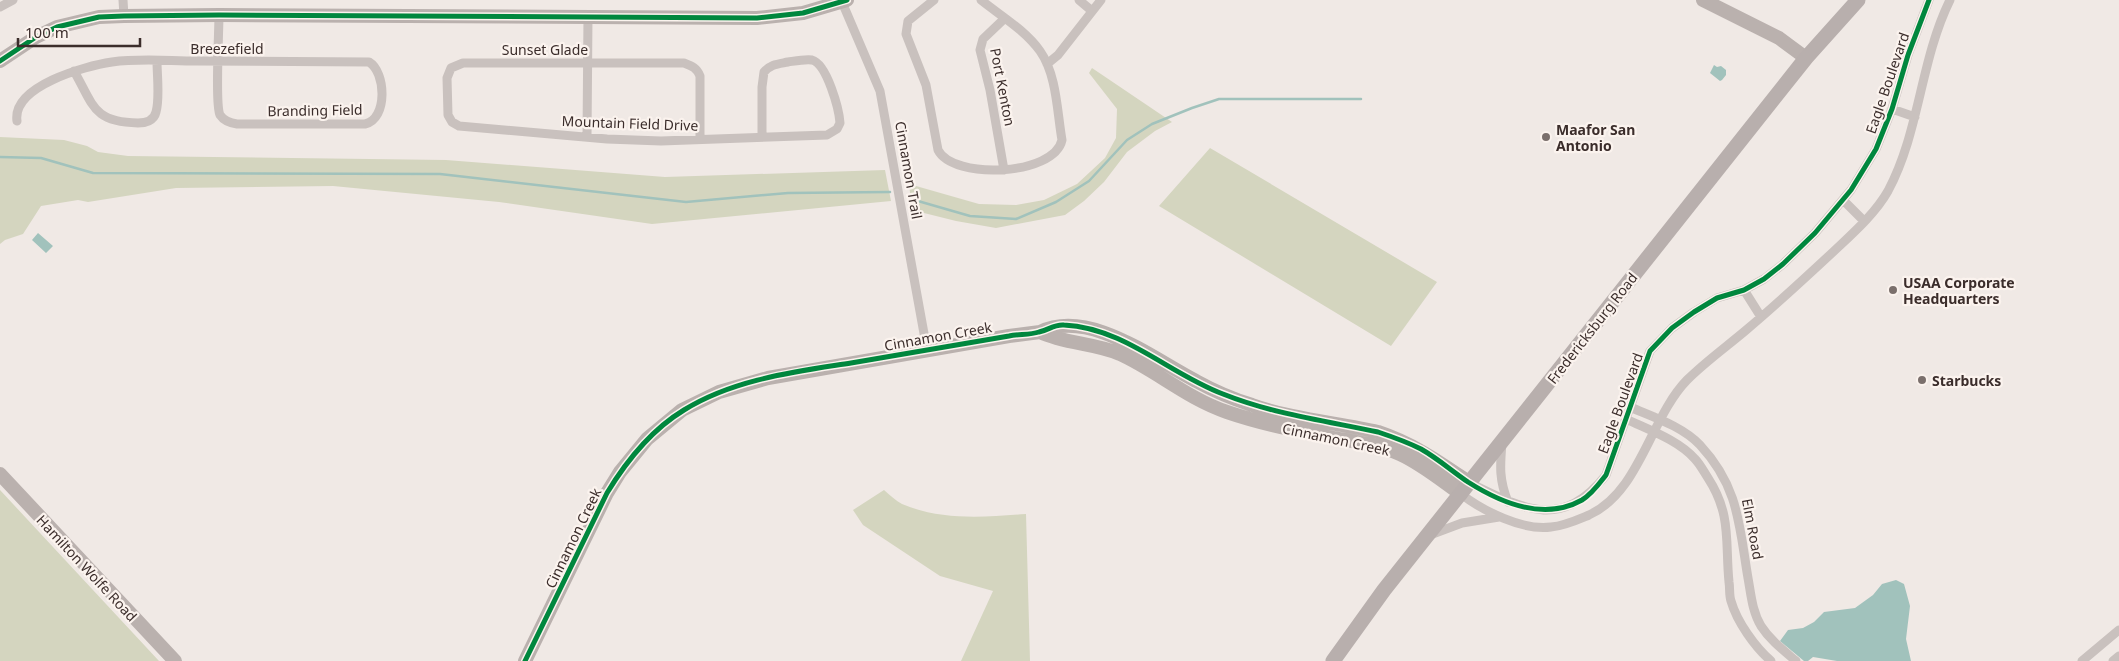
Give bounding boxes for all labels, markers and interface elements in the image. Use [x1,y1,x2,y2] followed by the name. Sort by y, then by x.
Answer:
[18,15,140,47] scale bar
[25,22,69,42] text: 100 m
[1861,30,1913,136] street label: Eagle Boulevard
[190,39,264,58] street label: Breezefield
[502,40,588,59] street label: Sunset Glade
[986,47,1020,127] street label: Port Kenton
[267,100,363,120] street label: Branding Field
[561,111,699,135] street label: Mountain Field Drive
[891,120,927,220] street label: Cinnamon Trail
[1556,120,1635,155] place label: Maafor San Antonio
[1540,131,1552,143] marker: Maafor San Antonio
[1543,268,1641,388] street label: Fredericksburg Road
[1903,273,2015,308] place label: USAA Corporate Headquarters
[1887,284,1899,296] marker: USAA Corporate Headquarters
[883,317,994,355] street label: Cinnamon Creek
[1593,350,1647,456] street label: Eagle Boulevard
[1932,371,2001,390] place label: Starbucks
[1916,374,1928,386] marker: Starbucks
[1281,418,1392,460] street label: Cinnamon Creek
[541,484,606,591] street label: Cinnamon Creek
[1738,497,1768,561] street label: Elm Road
[33,511,141,625] street label: Hamilton Wolfe Road

